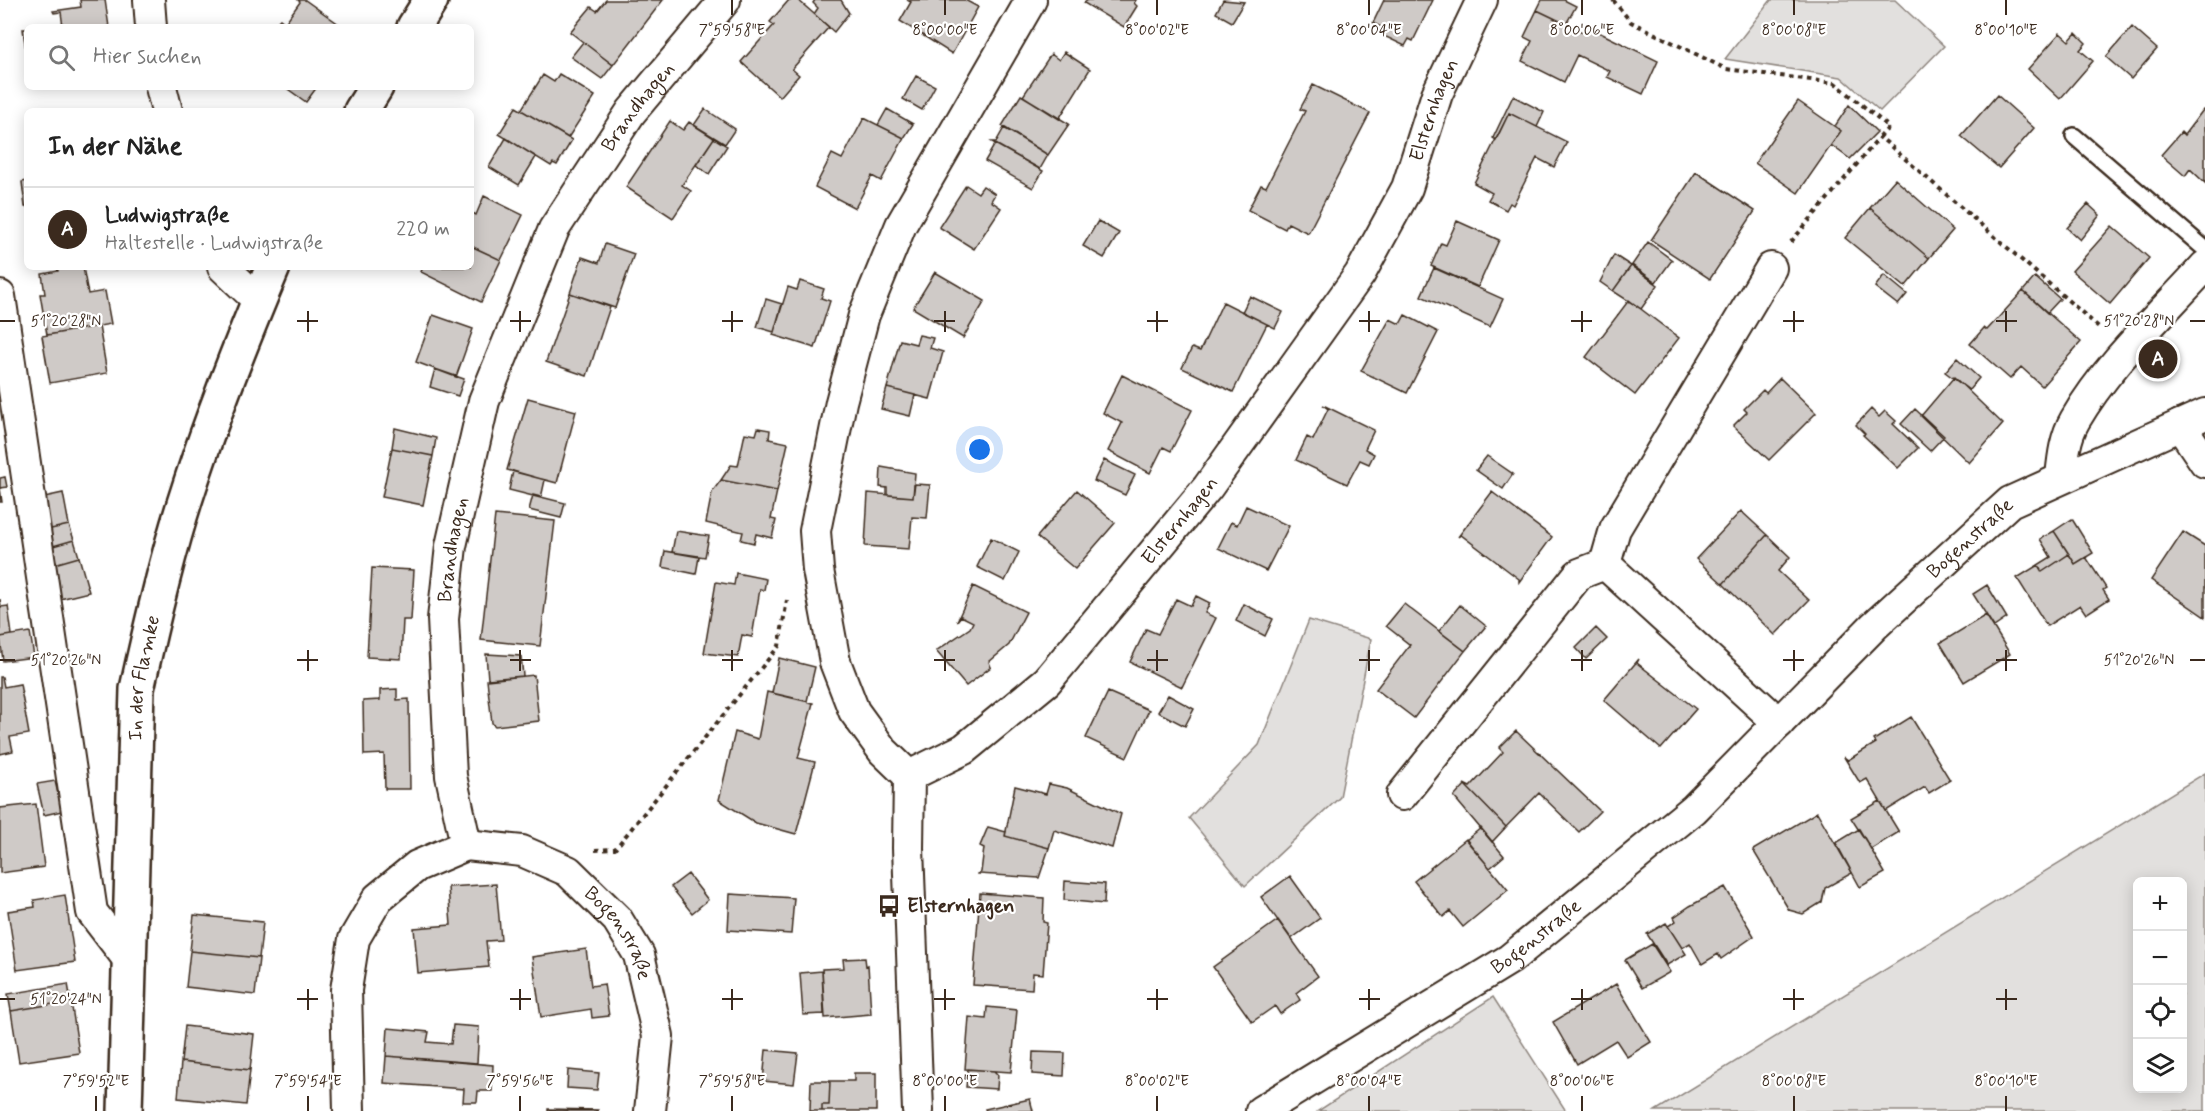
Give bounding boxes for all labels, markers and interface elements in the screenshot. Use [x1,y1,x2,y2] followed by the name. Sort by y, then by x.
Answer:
[699,21,766,41] text: 7°59'58"E
[913,21,978,41] text: 8°00'00"E
[1125,21,1189,41] text: 8°00'02"E
[1336,21,1402,41] text: 8°00'04"E
[1550,21,1615,41] text: 8°00'06"E
[1762,21,1826,41] text: 8°00'08"E
[1974,21,2038,41] text: 8°00'10"E
[24,24,474,90] search box
[45,41,78,74] icon: search
[93,43,202,71] text: Hier suchen
[1403,54,1465,165] street label: Elsternhagen
[595,56,681,157] street label: Brandhagen
[48,130,182,164] text: In der Nähe
[105,202,230,230] text: Ludwigstraße
[61,216,74,243] text: A
[396,216,450,243] text: 220 m
[105,230,323,257] text: Haltestelle · Ludwigstraße
[31,312,101,332] text: 51°20'28"N
[2104,312,2174,332] text: 51°20'28"N
[2138,336,2178,382] pin: A
[965,435,994,464] your location
[1135,471,1225,571] street label: Elsternhagen
[1921,492,2020,585] street label: Bogenstraße
[431,494,475,603] street label: Brandhagen
[122,612,167,741] street label: In der Flamke
[31,651,101,671] text: 51°20'26"N
[2104,651,2174,671] text: 51°20'26"N
[2133,877,2187,1093] map controls
[2133,877,2187,931] button: +
[578,880,658,983] street label: Bogenstraße
[1486,892,1587,981] street label: Bogenstraße
[876,893,902,919] bus stop icon: Elsternhagen
[907,893,1015,920] place label: Elsternhagen
[2133,931,2187,985] button: −
[2133,985,2187,1039] button: locate
[30,990,102,1010] text: 51°20'24"N
[2133,1039,2187,1093] button: layers
[63,1072,129,1092] text: 7°59'52"E
[274,1072,342,1092] text: 7°59'54"E
[487,1072,554,1092] text: 7°59'56"E
[699,1072,766,1092] text: 7°59'58"E
[913,1072,978,1092] text: 8°00'00"E
[1125,1072,1189,1092] text: 8°00'02"E
[1336,1072,1402,1092] text: 8°00'04"E
[1550,1072,1615,1092] text: 8°00'06"E
[1762,1072,1826,1092] text: 8°00'08"E
[1974,1072,2038,1092] text: 8°00'10"E

